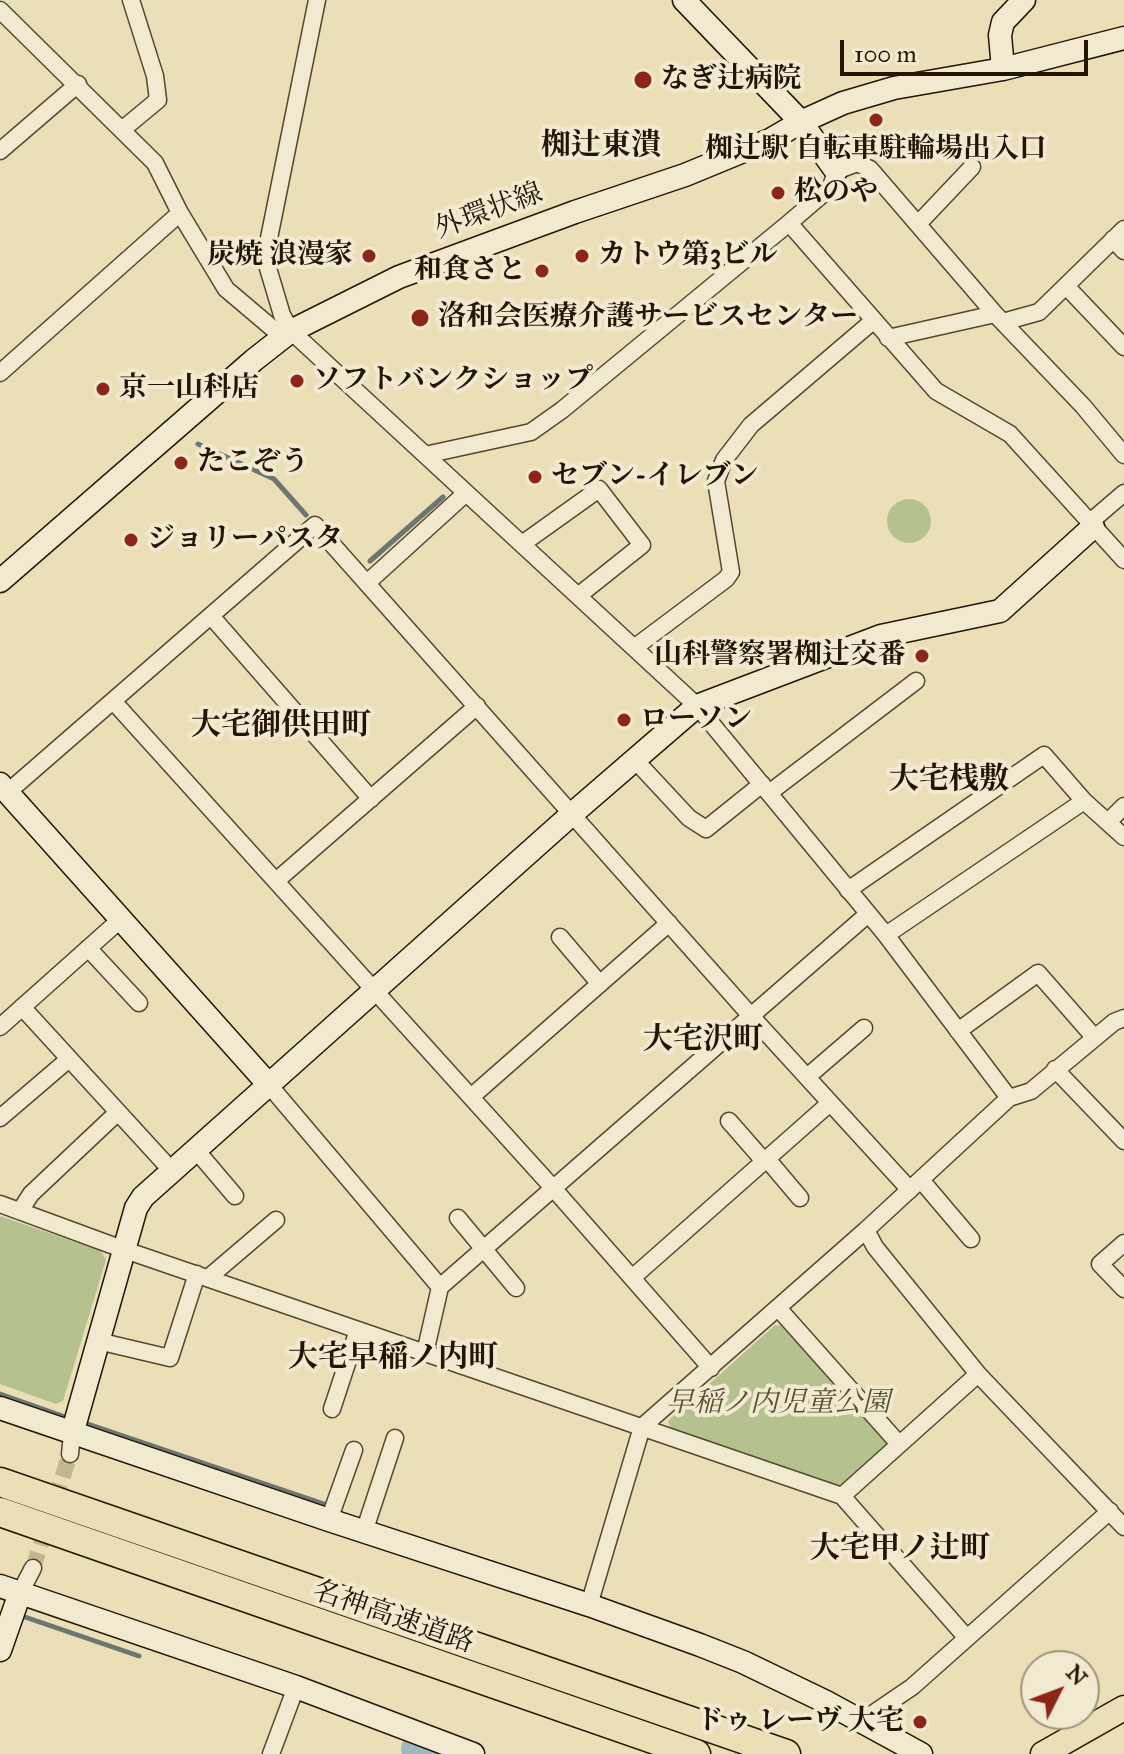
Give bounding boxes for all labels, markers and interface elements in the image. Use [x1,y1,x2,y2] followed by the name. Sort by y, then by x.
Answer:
[844,24,1092,74] scale bar
[854,39,917,69] text: 100 m
[661,63,801,97] place label: なぎ辻病院
[632,69,654,91] marker: なぎ辻病院
[867,111,885,129] marker: 椥辻駅 自転車駐輪場出入口
[541,129,661,165] district label: 椥辻東潰
[705,133,1047,167] place label: 椥辻駅 自転車駐輪場出入口
[794,176,878,210] place label: 松のや
[431,177,547,247] street label: 外環状線
[769,184,787,202] marker: 松のや
[207,239,353,273] place label: 炭焼 浪漫家
[598,239,777,273] place label: カトウ第3ビル
[360,247,378,265] marker: 炭焼 浪漫家
[573,247,591,265] marker: カトウ第3ビル
[414,254,526,288] place label: 和食さと
[533,262,551,280] marker: 和食さと
[438,301,858,335] place label: 洛和会医療介護サービスセンター
[409,307,431,329] marker: 洛和会医療介護サービスセンター
[313,364,593,398] place label: ソフトバンクショップ
[119,372,259,406] place label: 京一山科店
[288,372,306,390] marker: ソフトバンクショップ
[94,380,112,398] marker: 京一山科店
[197,446,309,480] place label: たこぞう
[172,454,190,472] marker: たこぞう
[551,460,758,494] place label: セブン-イレブン
[526,468,544,486] marker: セブン-イレブン
[147,523,343,557] place label: ジョリーパスタ
[122,531,140,549] marker: ジョリーパスタ
[654,639,906,673] place label: 山科警察署椥辻交番
[913,647,931,665] marker: 山科警察署椥辻交番
[640,703,752,737] place label: ローソン
[191,709,371,745] district label: 大宅御供田町
[615,711,633,729] marker: ローソン
[889,763,1009,799] district label: 大宅桟敷
[643,1023,763,1059] district label: 大宅沢町
[288,1341,498,1377] district label: 大宅早稲ノ内町
[666,1387,890,1421] park label: 早稲ノ内児童公園
[810,1532,990,1568] district label: 大宅甲ノ辻町
[308,1575,478,1661] street label: 名神高速道路
[1020,1650,1100,1730] north arrow
[1060,1659,1093,1691] text: N
[696,1705,904,1739] place label: ドゥ レーヴ 大宅
[911,1713,929,1731] marker: ドゥ レーヴ 大宅

